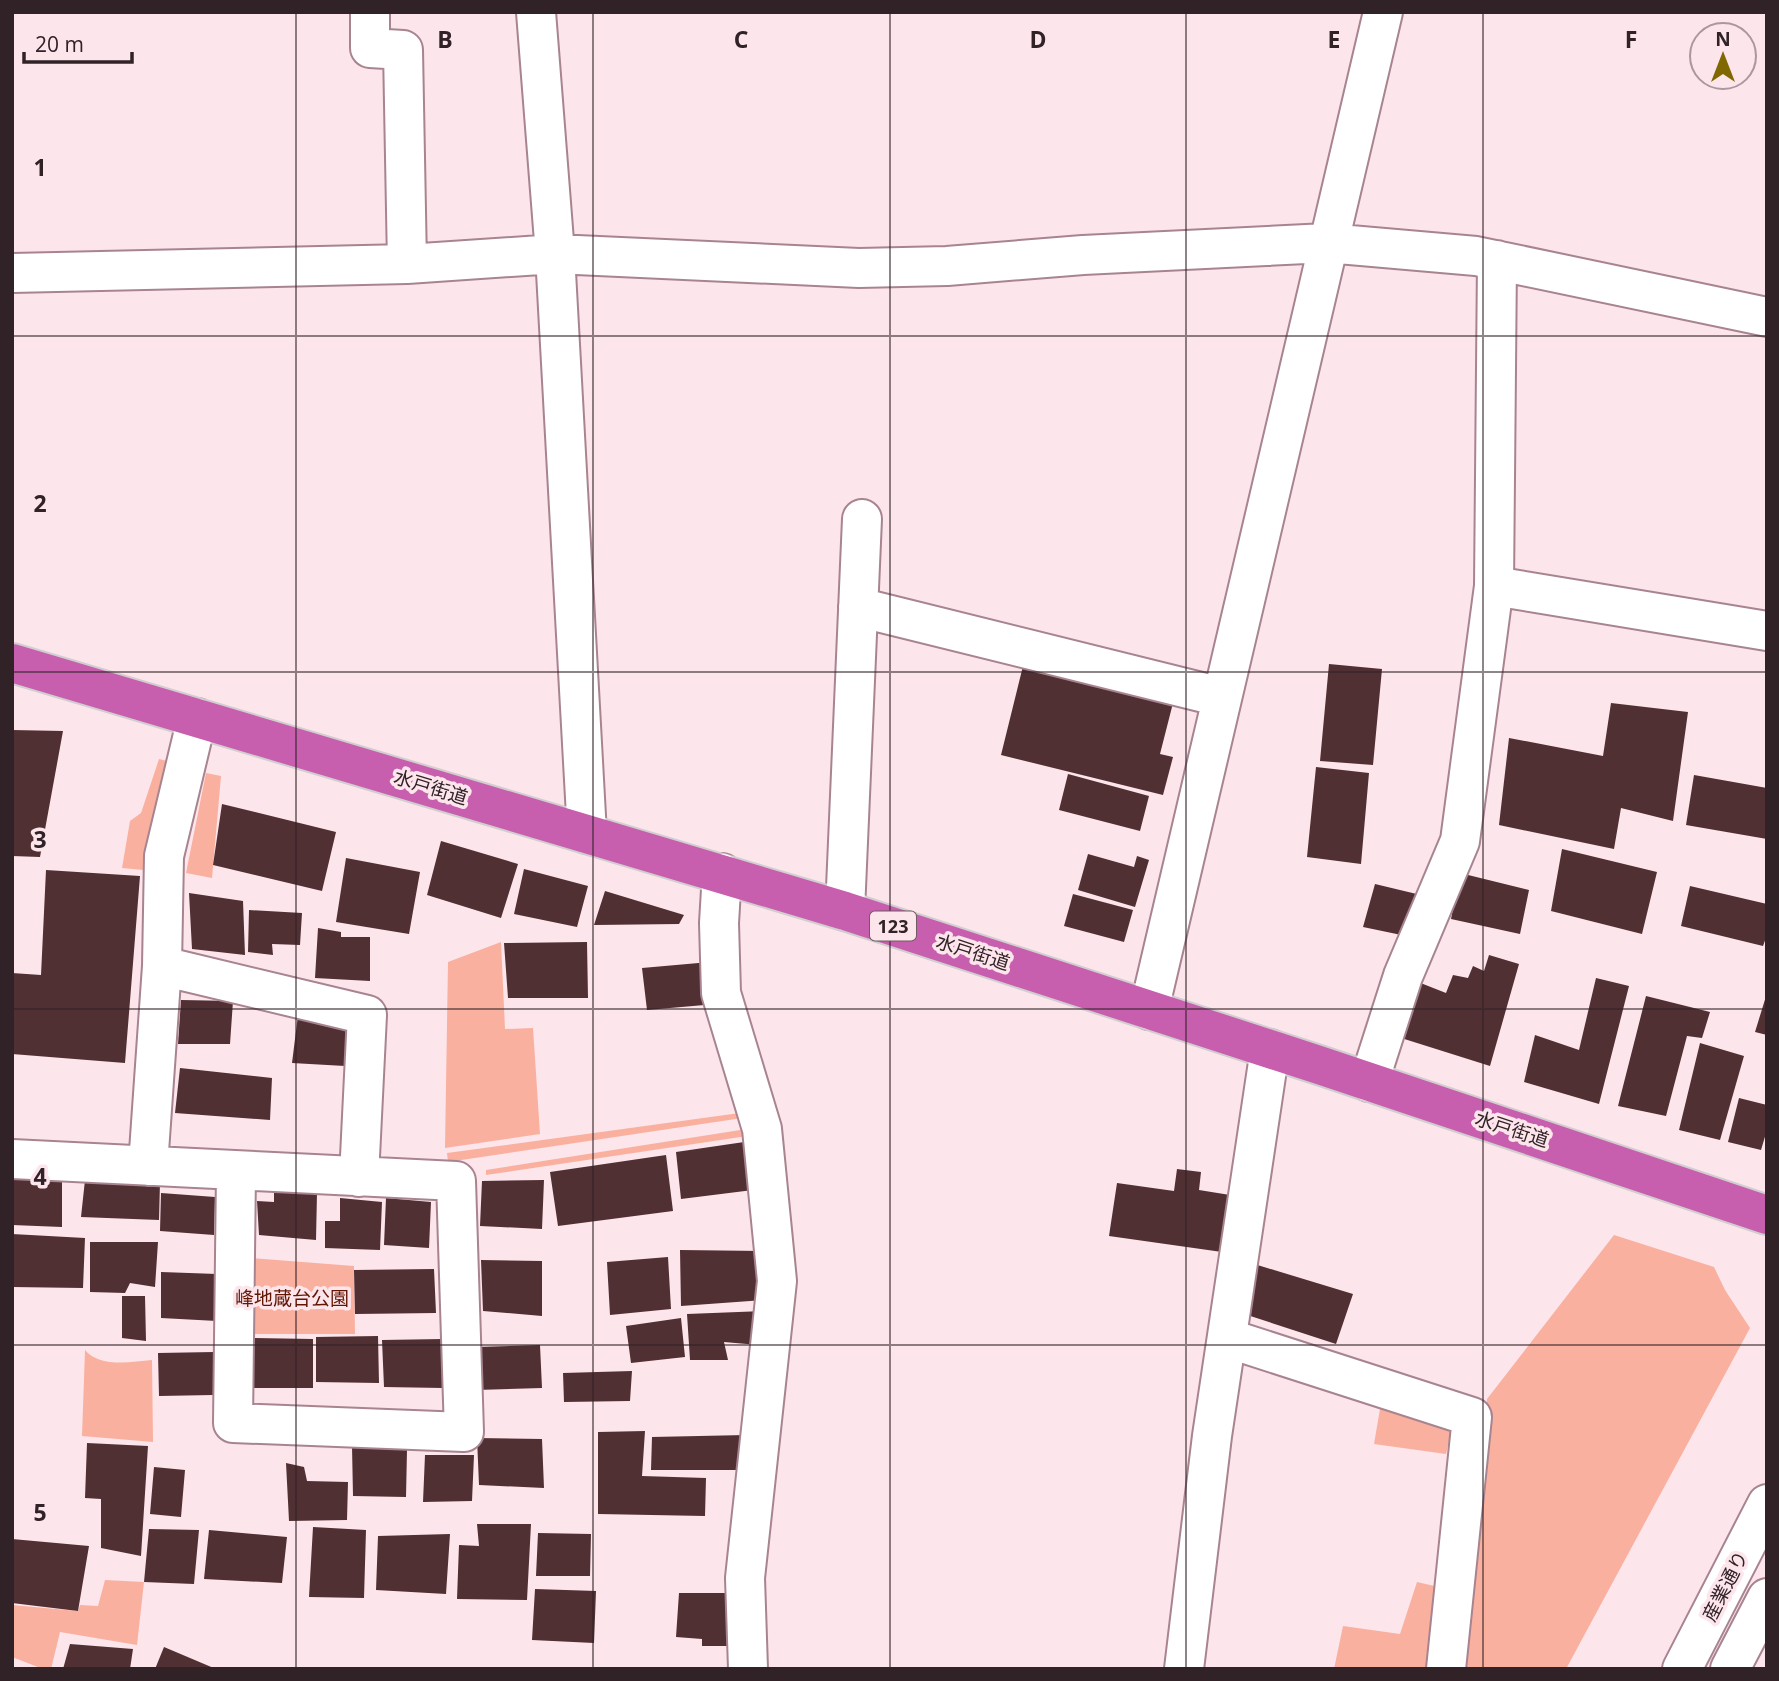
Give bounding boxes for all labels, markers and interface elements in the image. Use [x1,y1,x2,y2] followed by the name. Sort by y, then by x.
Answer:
[24,21,133,65] scale bar
[1688,21,1758,91] north arrow
[437,23,453,55] text: B
[734,23,748,55] text: C
[1029,23,1047,55] text: D
[1328,23,1340,55] text: E
[1625,23,1637,55] text: F
[1715,26,1731,52] text: N
[35,30,84,58] text: 20 m
[33,151,47,183] text: 1
[33,487,47,519] text: 2
[391,763,471,811] street label: 水戸街道
[33,823,47,855] text: 3
[870,911,916,940] road number: 123
[933,928,1013,976] street label: 水戸街道
[1472,1105,1552,1153] street label: 水戸街道
[33,1160,47,1192] text: 4
[235,1285,349,1311] park label: 峰地蔵台公園
[33,1496,47,1528] text: 5
[1696,1546,1754,1626] street label: 産業通り

